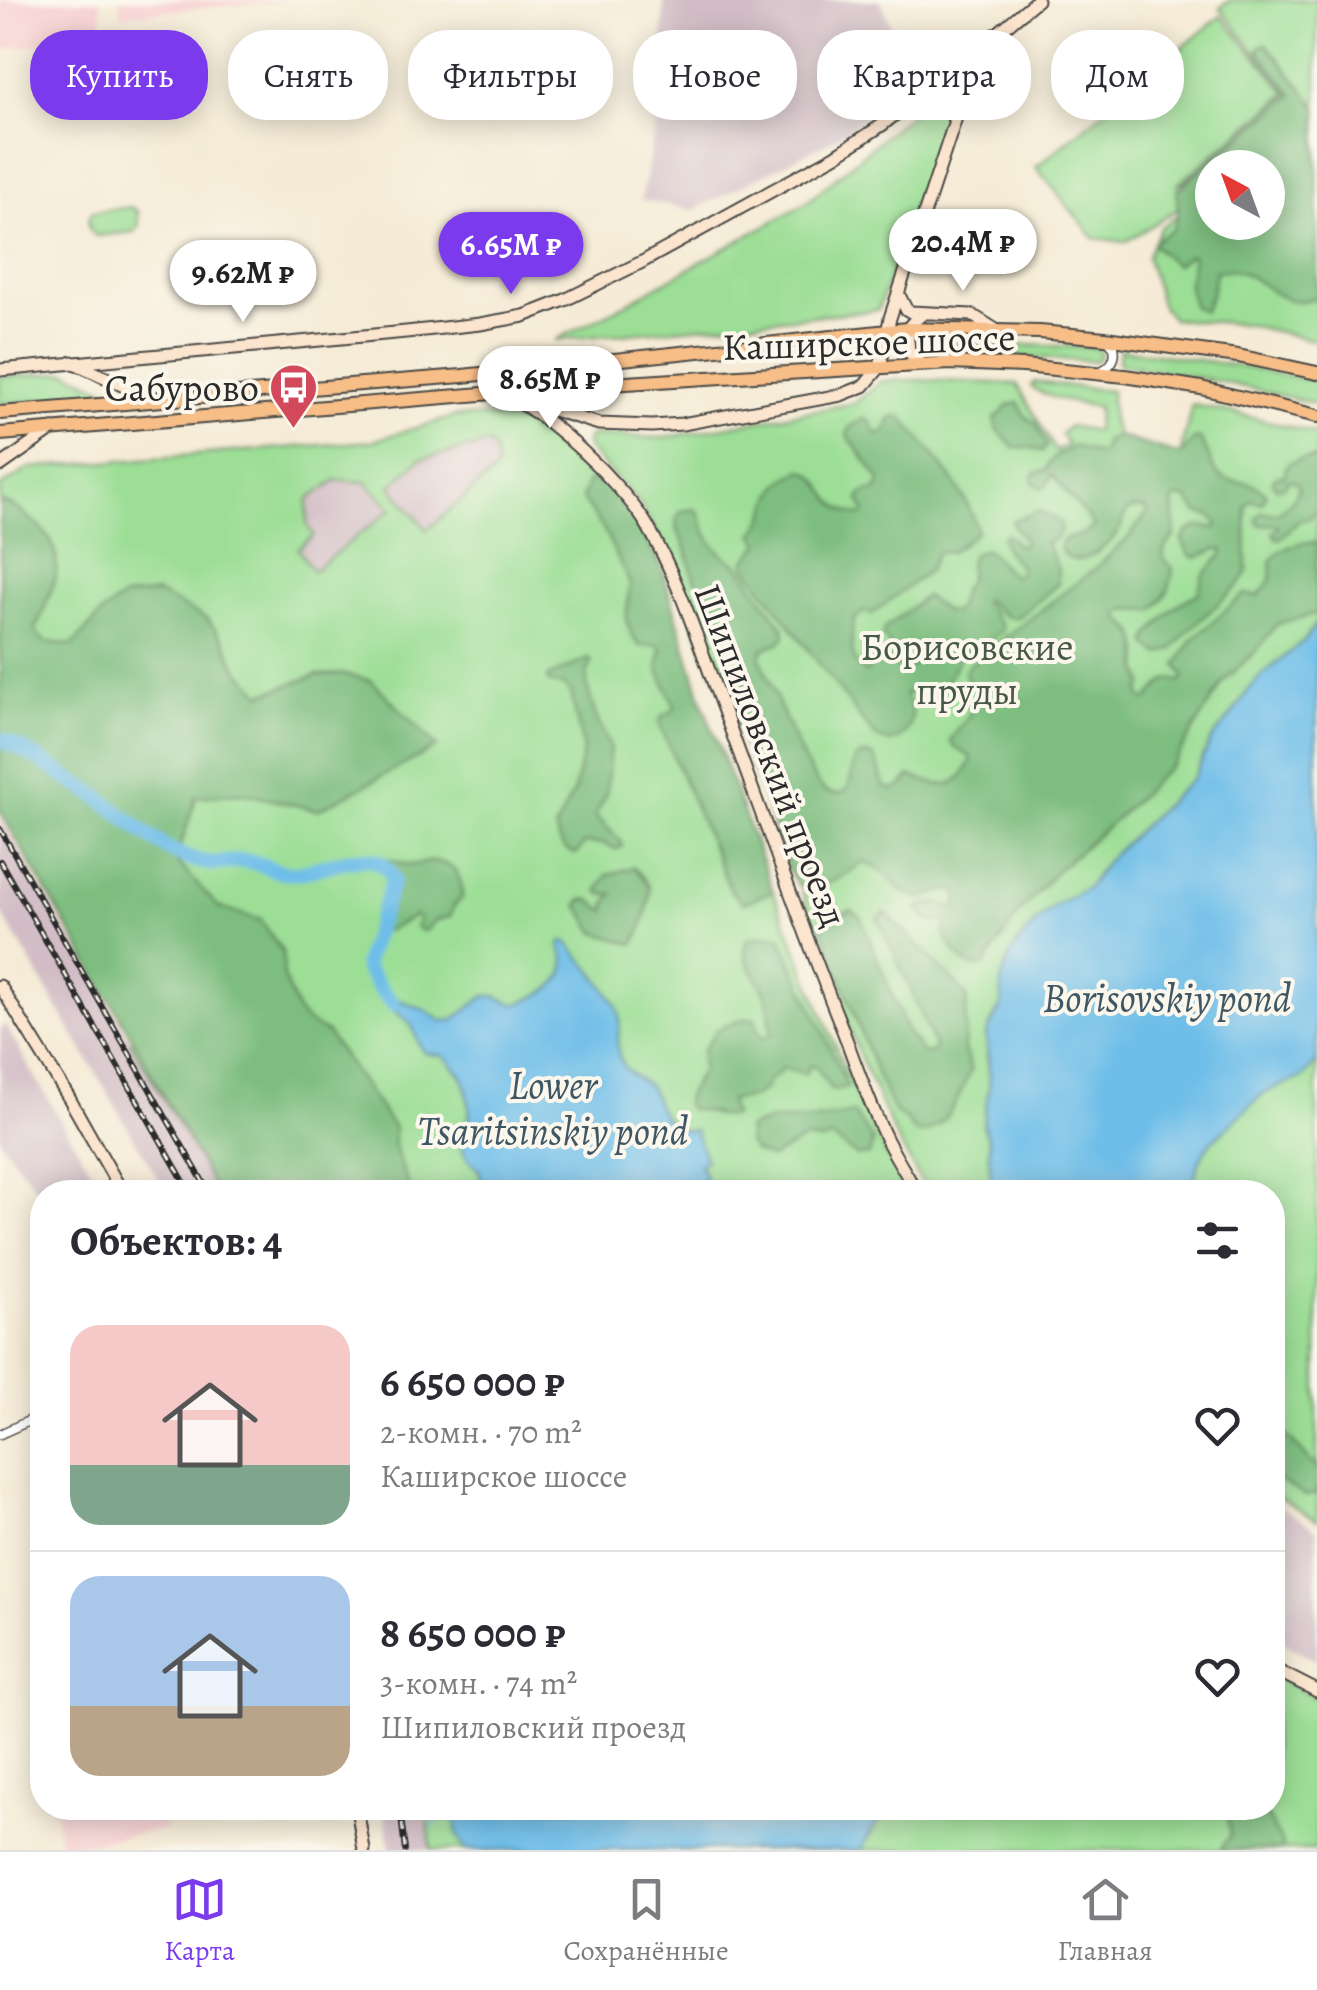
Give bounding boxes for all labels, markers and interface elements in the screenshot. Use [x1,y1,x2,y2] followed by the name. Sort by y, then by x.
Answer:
[30,30,208,120] chip: Купить
[228,30,388,120] chip: Снять
[408,30,613,120] chip: Фильтры
[633,30,797,120] chip: Новое
[817,30,1031,120] chip: Квартира
[1051,30,1184,120] chip: Дом
[1195,150,1285,240] north arrow
[1195,150,1285,240] map controls
[871,209,1055,294] pin: 20.4M ₽
[419,212,603,297] pin: 6.65M ₽
[911,219,1015,263] text: 20.4M ₽
[460,222,562,266] text: 6.65M ₽
[151,240,335,325] pin: 9.62M ₽
[192,250,294,294] text: 9.62M ₽
[721,311,1017,373] street label: Каширское шоссе
[458,346,642,431] pin: 8.65M ₽
[499,356,601,400] text: 8.65M ₽
[105,362,259,414] place label: Сабурово
[268,362,320,430] bus stop icon: Сабурово
[682,576,860,934] street label: Шипиловский проезд
[860,621,1074,717] park label: Борисовские пруды
[1043,971,1292,1026] water label: Borisovskiy pond
[418,1058,689,1159] water label: Lower Tsaritsinskiy pond
[70,1212,282,1269] text: Объектов: 4
[1190,1213,1245,1268] icon: filters
[380,1353,565,1410] text: 6 650 000 ₽
[150,1365,270,1485] icon: home
[1190,1398,1245,1453] icon: heart
[380,1410,582,1454] text: 2-комн. · 70 m²
[380,1454,627,1498] text: Каширское шоссе
[380,1604,565,1661] text: 8 650 000 ₽
[150,1616,270,1736] icon: home
[1190,1649,1245,1704] icon: heart
[380,1661,577,1705] text: 3-комн. · 74 m²
[380,1705,686,1749] text: Шипиловский проезд
[164,1872,235,1970] tab: Карта
[564,1872,729,1970] tab: Сохранённые
[1057,1872,1153,1970] tab: Главная

